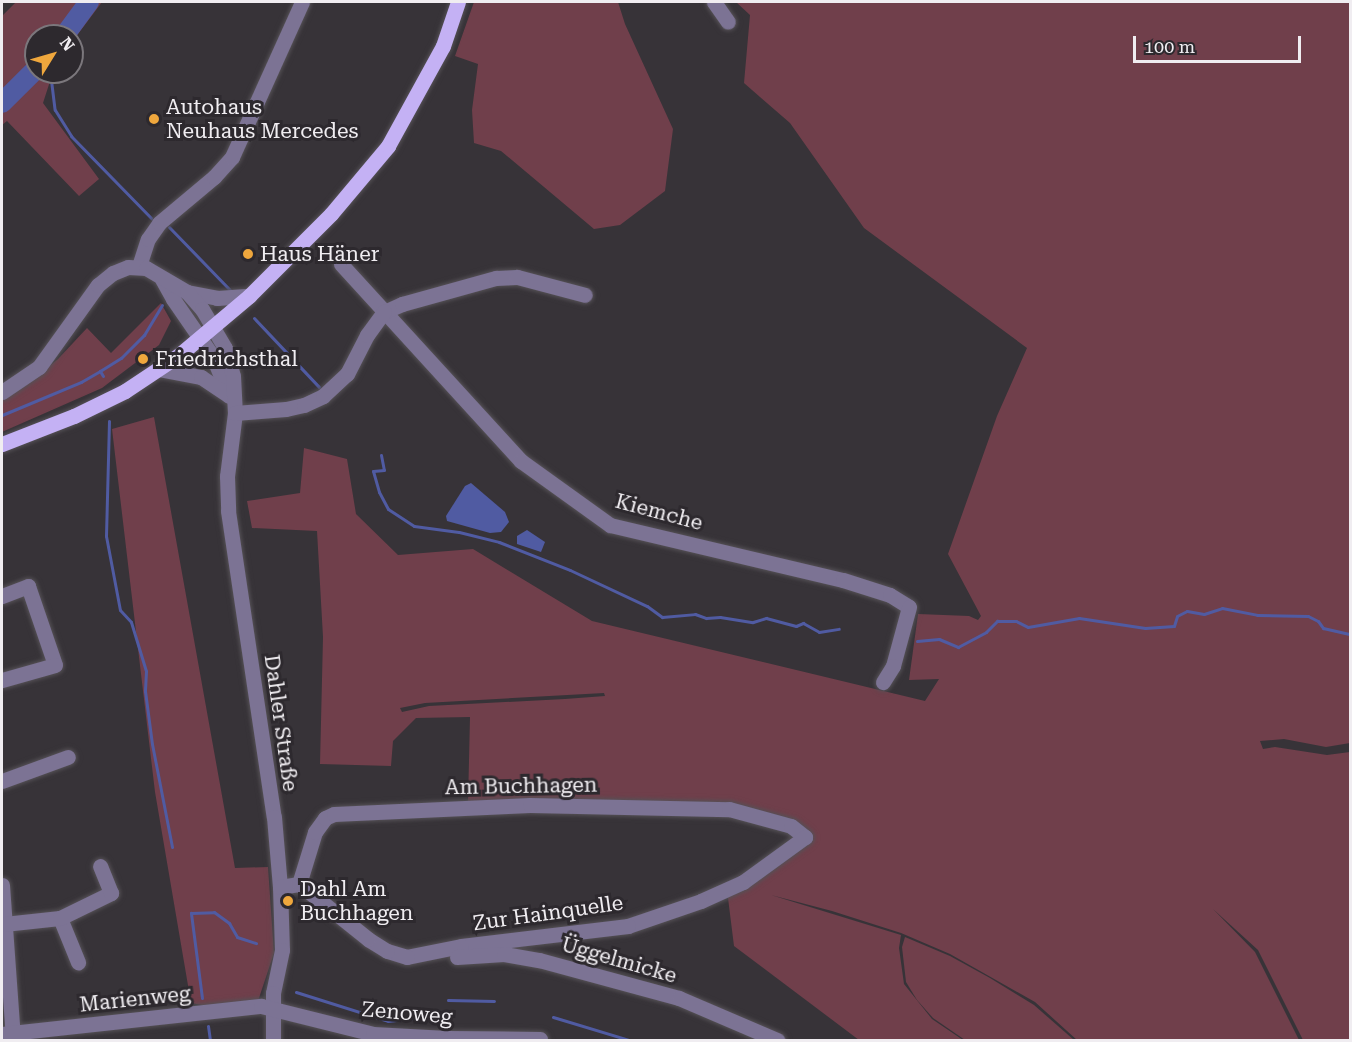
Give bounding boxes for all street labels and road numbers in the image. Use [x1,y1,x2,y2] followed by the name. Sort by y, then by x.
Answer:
[613,488,705,536] street label: Kiemche
[259,653,303,793] street label: Dahler Straße
[445,772,597,800] street label: Am Buchhagen
[471,890,625,936] street label: Zur Hainquelle
[558,931,680,989] street label: Üggelmicke
[78,981,192,1017] street label: Marienweg
[361,996,453,1030] street label: Zenoweg

